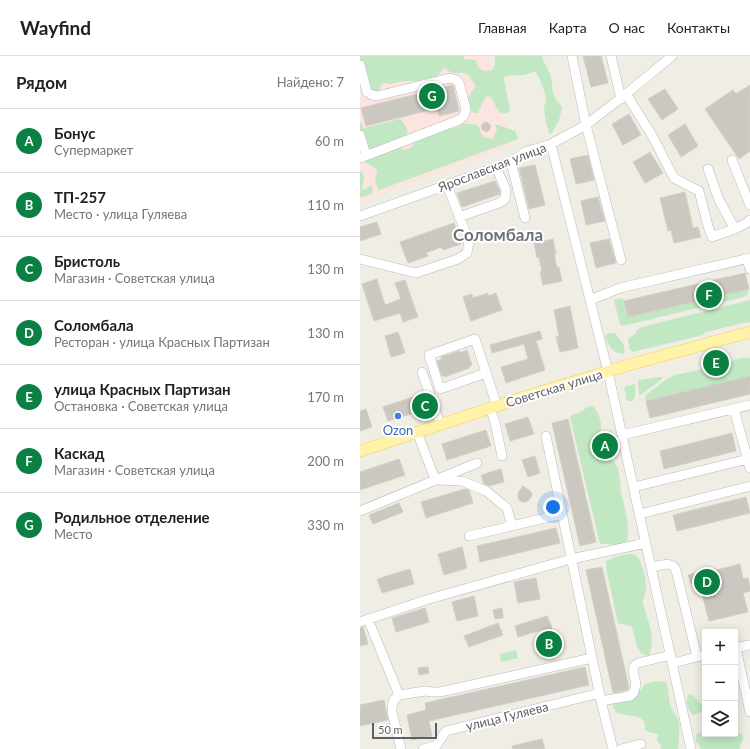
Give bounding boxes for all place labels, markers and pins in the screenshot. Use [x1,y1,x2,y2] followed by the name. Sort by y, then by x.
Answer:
[419,81,445,111] pin: G
[696,280,722,310] pin: F
[703,348,729,378] pin: E
[412,391,438,421] pin: C
[393,411,403,421] marker: Ozon
[383,422,413,438] place label: Ozon
[592,431,618,461] pin: A
[694,567,720,597] pin: D
[536,629,562,659] pin: B

